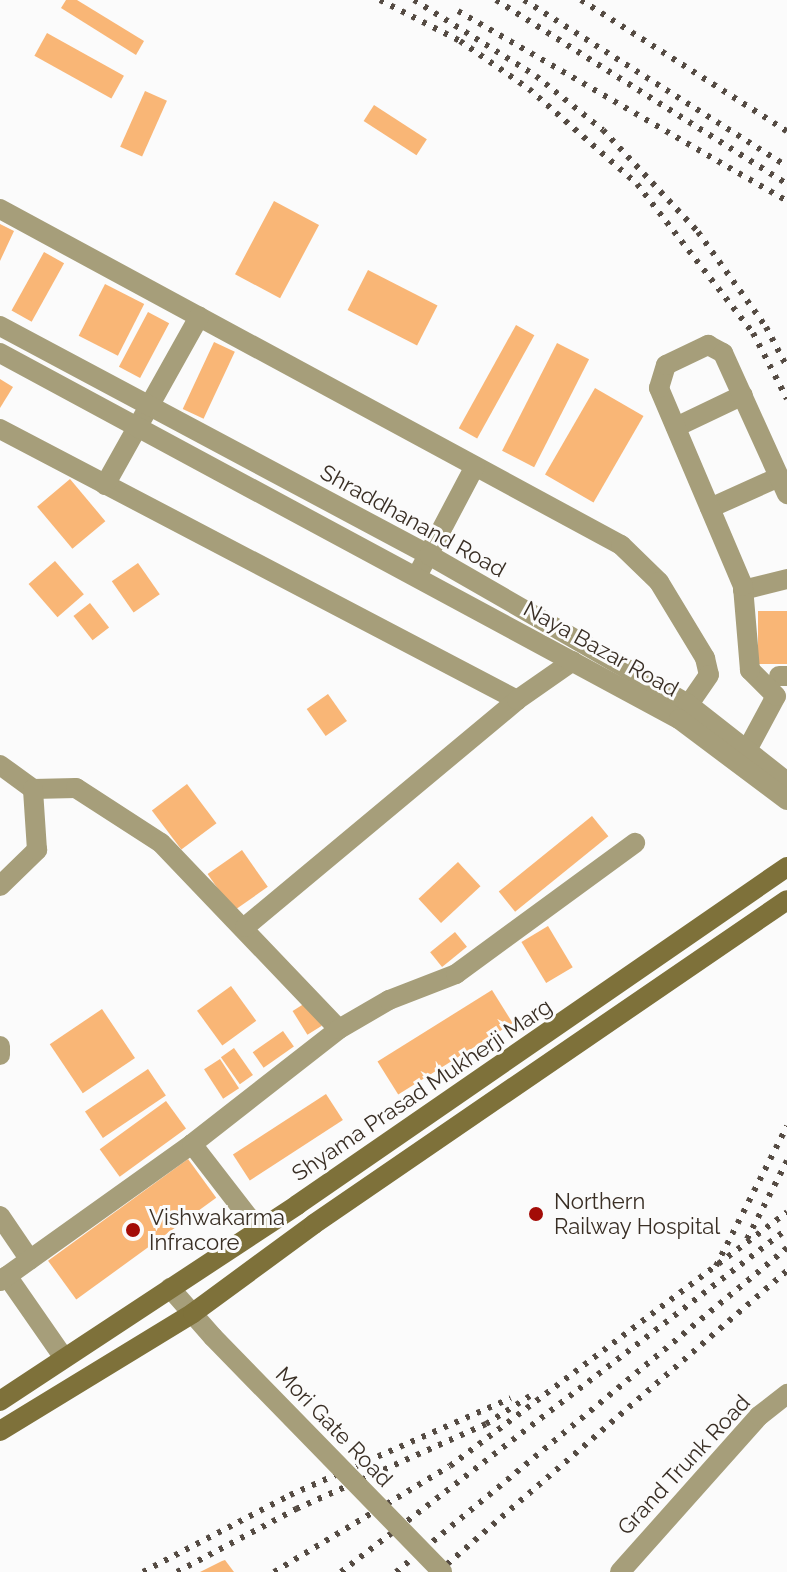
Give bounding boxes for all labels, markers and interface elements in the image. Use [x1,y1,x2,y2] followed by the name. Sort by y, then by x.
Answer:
[316,459,510,583] street label: Shraddhanand Road
[519,595,683,703] street label: Naya Bazar Road
[287,993,557,1187] street label: Shyama Prasad Mukherji Marg
[554,1188,721,1240] place label: Northern Railway Hospital
[525,1203,547,1225] marker: Northern Railway Hospital
[149,1204,285,1256] place label: Vishwakarma Infracore
[124,1221,142,1239] marker: Vishwakarma Infracore
[270,1362,398,1492] street label: Mori Gate Road
[612,1389,756,1541] street label: Grand Trunk Road

